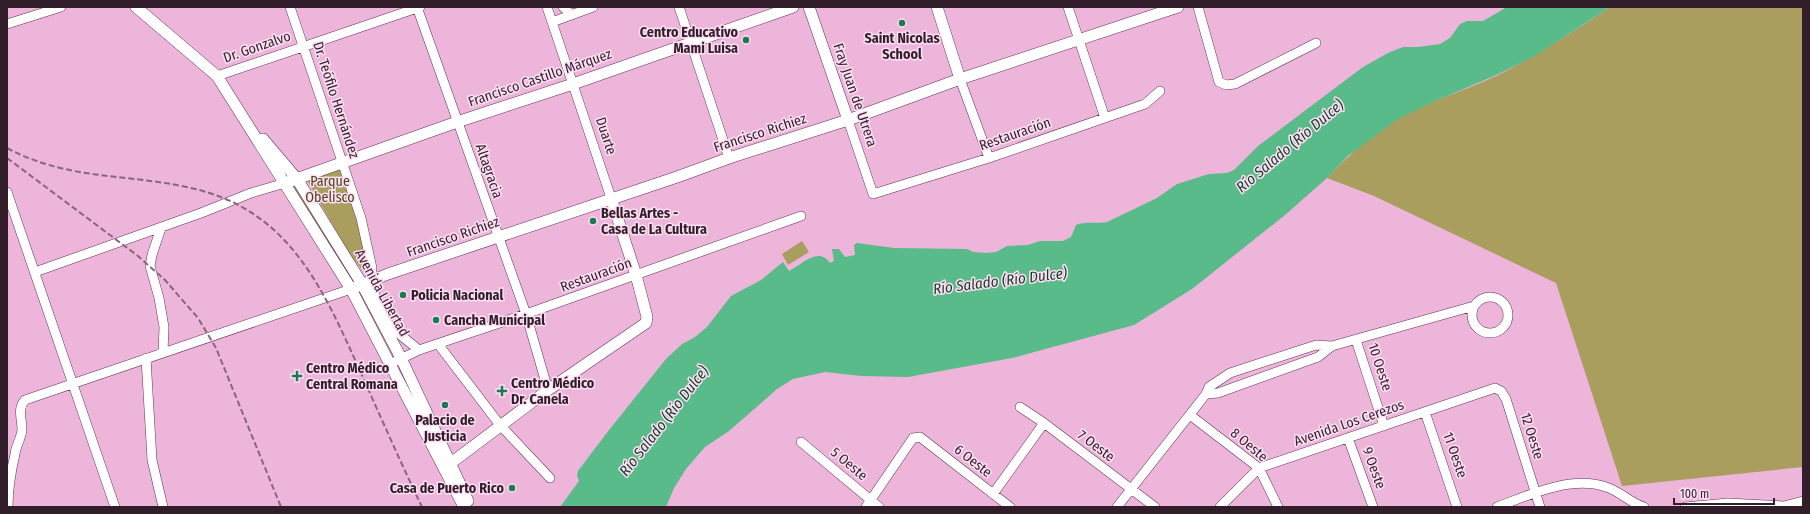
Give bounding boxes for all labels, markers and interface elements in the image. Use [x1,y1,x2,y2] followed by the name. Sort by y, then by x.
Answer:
[897,18,907,28] marker: Saint Nicolas School
[640,24,739,57] place label: Centro Educativo Mami Luisa
[221,28,293,66] street label: Dr. Gonzalvo
[864,30,940,63] place label: Saint Nicolas School
[741,35,751,45] marker: Centro Educativo Mami Luisa
[309,40,363,161] street label: Dr. Teófilo Hernández
[829,41,881,149] street label: Fray Juan de Utrera
[466,45,614,111] street label: Francisco Castillo Márquez
[1233,95,1348,196] water label: Río Salado (Río Dulce)
[711,110,809,156] street label: Francisco Richiez
[977,114,1053,154] street label: Restauración
[592,115,620,157] street label: Duarte
[472,141,506,201] street label: Altagracia
[305,173,355,206] park label: Parque Obelisco
[601,205,707,238] place label: Bellas Artes - Casa de La Cultura
[405,213,502,261] street label: Francisco Richiez
[588,216,598,226] marker: Bellas Artes - Casa de La Cultura
[351,247,413,339] street label: Avenida Libertad
[558,254,634,296] street label: Restauración
[932,264,1069,298] water label: Río Salado (Río Dulce)
[411,287,503,304] place label: Policia Nacional
[398,290,408,300] marker: Policia Nacional
[444,312,545,329] place label: Cancha Municipal
[431,315,441,325] marker: Cancha Municipal
[1364,341,1396,393] street label: 10 Oeste
[306,360,398,393] place label: Centro Médico Central Romana
[615,362,713,480] water label: Río Salado (Río Dulce)
[291,370,303,382] marker: Centro Médico Central Romana
[511,375,595,408] place label: Centro Médico Dr. Canela
[496,385,508,397] marker: Centro Médico Dr. Canela
[1292,396,1406,450] street label: Avenida Los Cerezos
[440,400,450,410] marker: Palacio de Justicia
[1517,411,1547,461] street label: 12 Oeste
[415,412,475,445] place label: Palacio de Justicia
[1227,425,1271,465] street label: 8 Oeste
[1074,427,1118,465] street label: 7 Oeste
[1439,430,1471,480] street label: 11 Oeste
[951,441,995,481] street label: 6 Oeste
[827,444,871,484] street label: 5 Oeste
[1359,445,1389,491] street label: 9 Oeste
[390,480,505,497] place label: Casa de Puerto Rico
[1674,480,1774,506] scale bar
[507,483,517,493] marker: Casa de Puerto Rico
[1680,487,1709,501] text: 100 m

